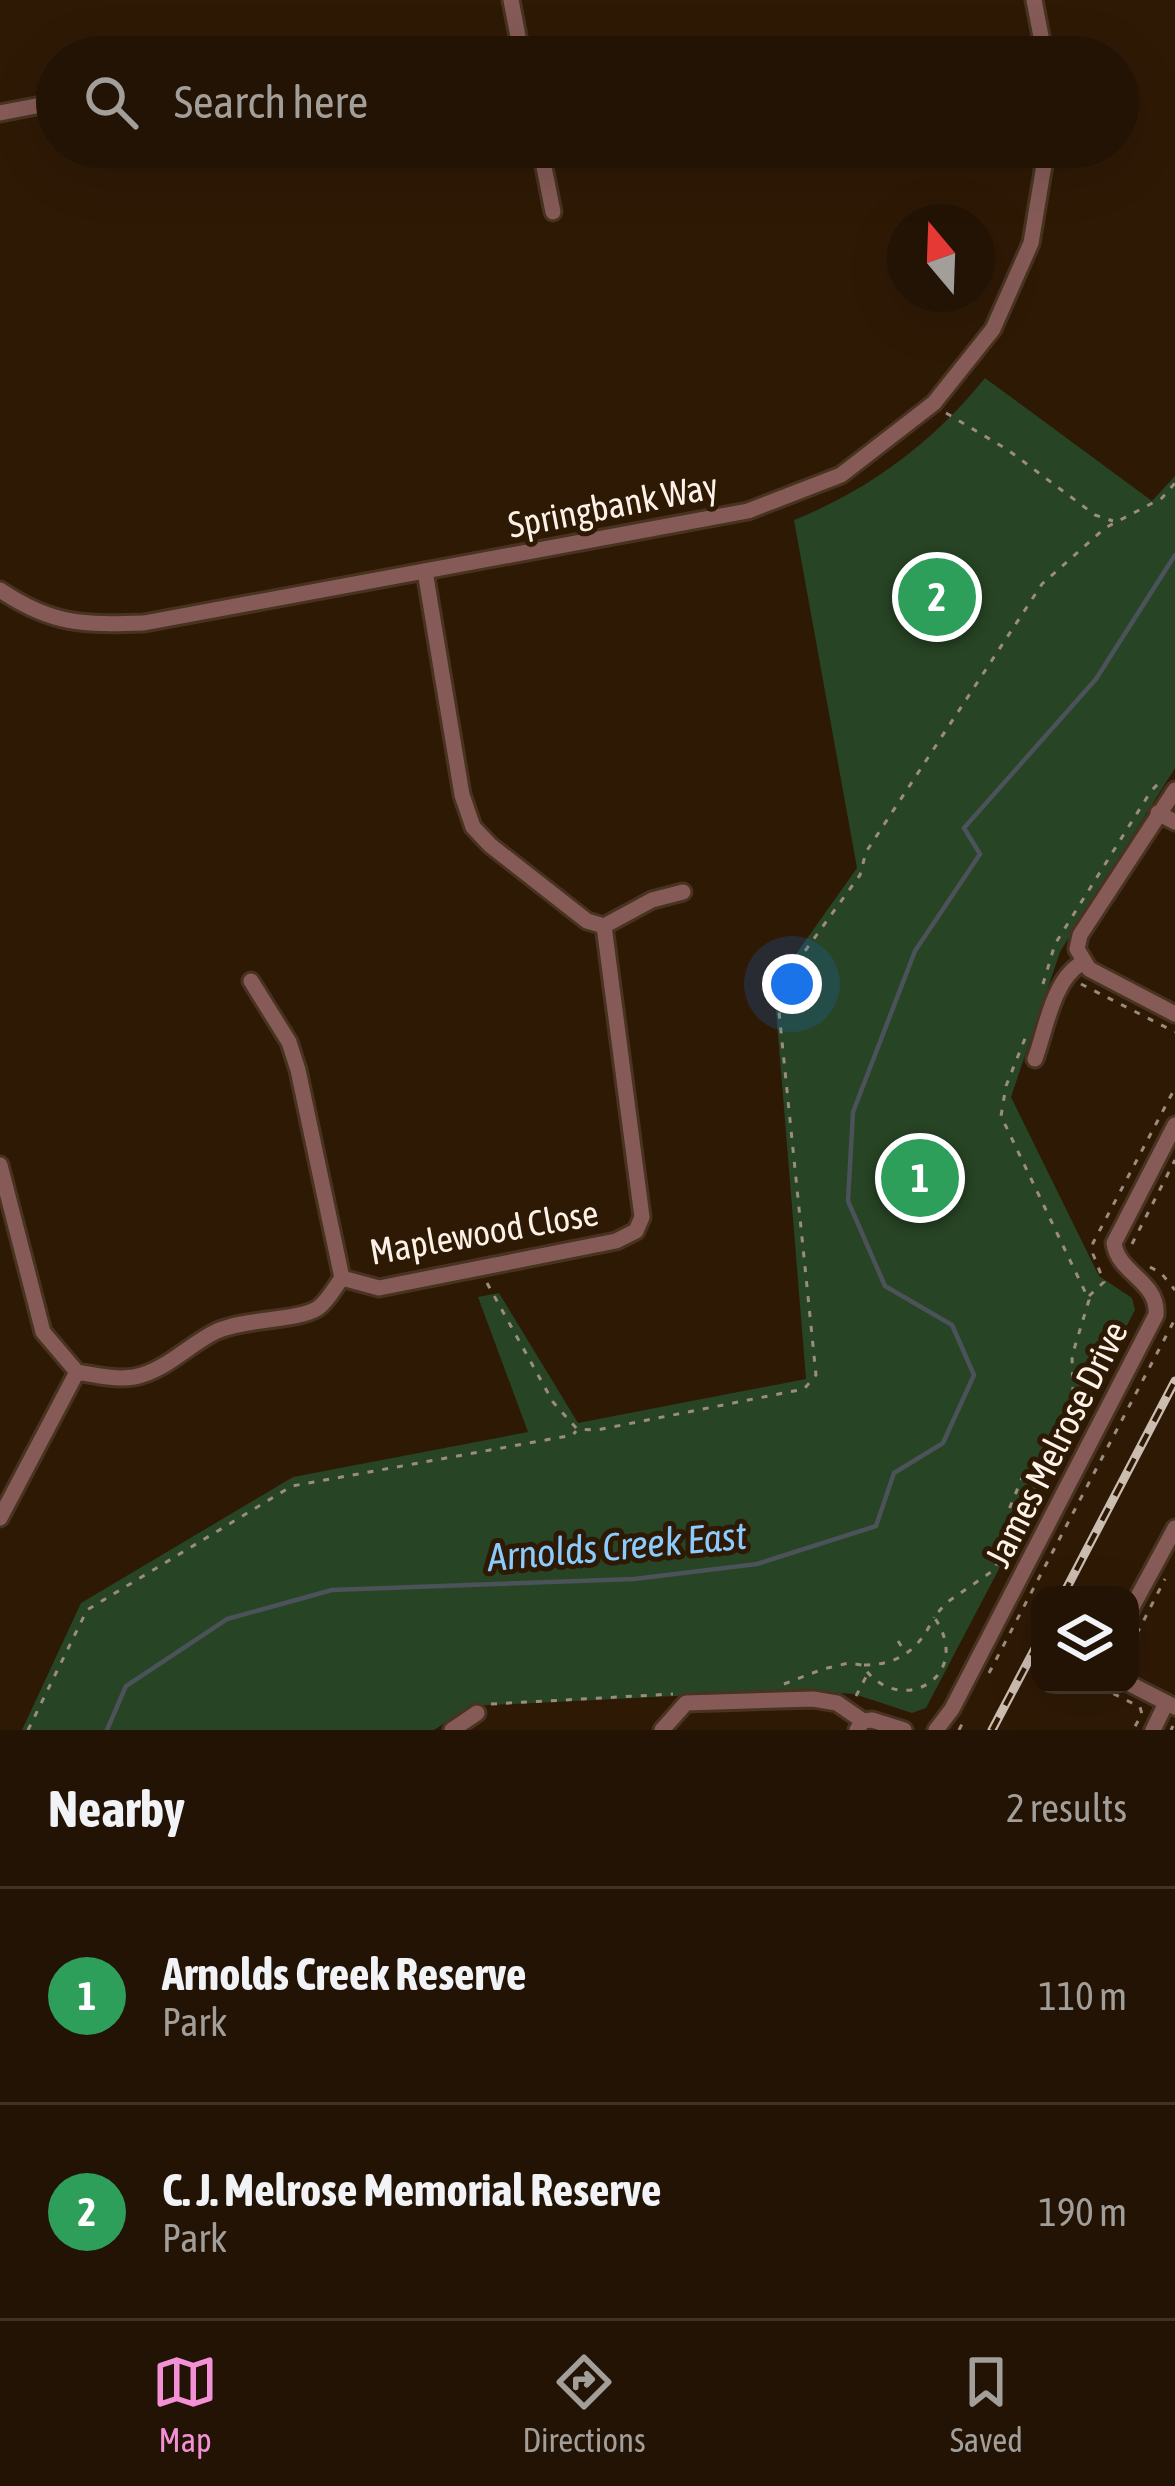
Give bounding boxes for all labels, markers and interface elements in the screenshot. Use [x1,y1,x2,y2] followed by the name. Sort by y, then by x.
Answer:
[36,36,1139,168] search box
[78,69,144,135] icon: search
[174,76,368,128] text: Search here
[887,204,995,312] north arrow
[505,464,721,546] street label: Springbank Way
[898,552,976,642] pin: 2
[762,954,822,1014] your location
[881,1133,959,1223] pin: 1
[366,1191,602,1273] street label: Maplewood Close
[976,1314,1136,1574] street label: James Melrose Drive
[485,1513,748,1579] water label: Arnolds Creek East
[1031,1586,1139,1694] map controls
[1031,1586,1139,1694] button: layers
[48,1779,185,1838] text: Nearby
[1006,1786,1127,1830] text: 2 results
[162,1948,526,2000] text: Arnolds Creek Reserve
[78,1974,96,2018] text: 1
[1039,1974,1127,2018] text: 110 m
[162,2000,227,2044] text: Park
[162,2164,661,2216] text: C. J. Melrose Memorial Reserve
[78,2190,96,2234] text: 2
[1039,2190,1127,2234] text: 190 m
[162,2216,227,2260] text: Park
[152,2349,218,2459] tab: Map
[522,2349,646,2459] tab: Directions
[950,2349,1023,2459] tab: Saved

